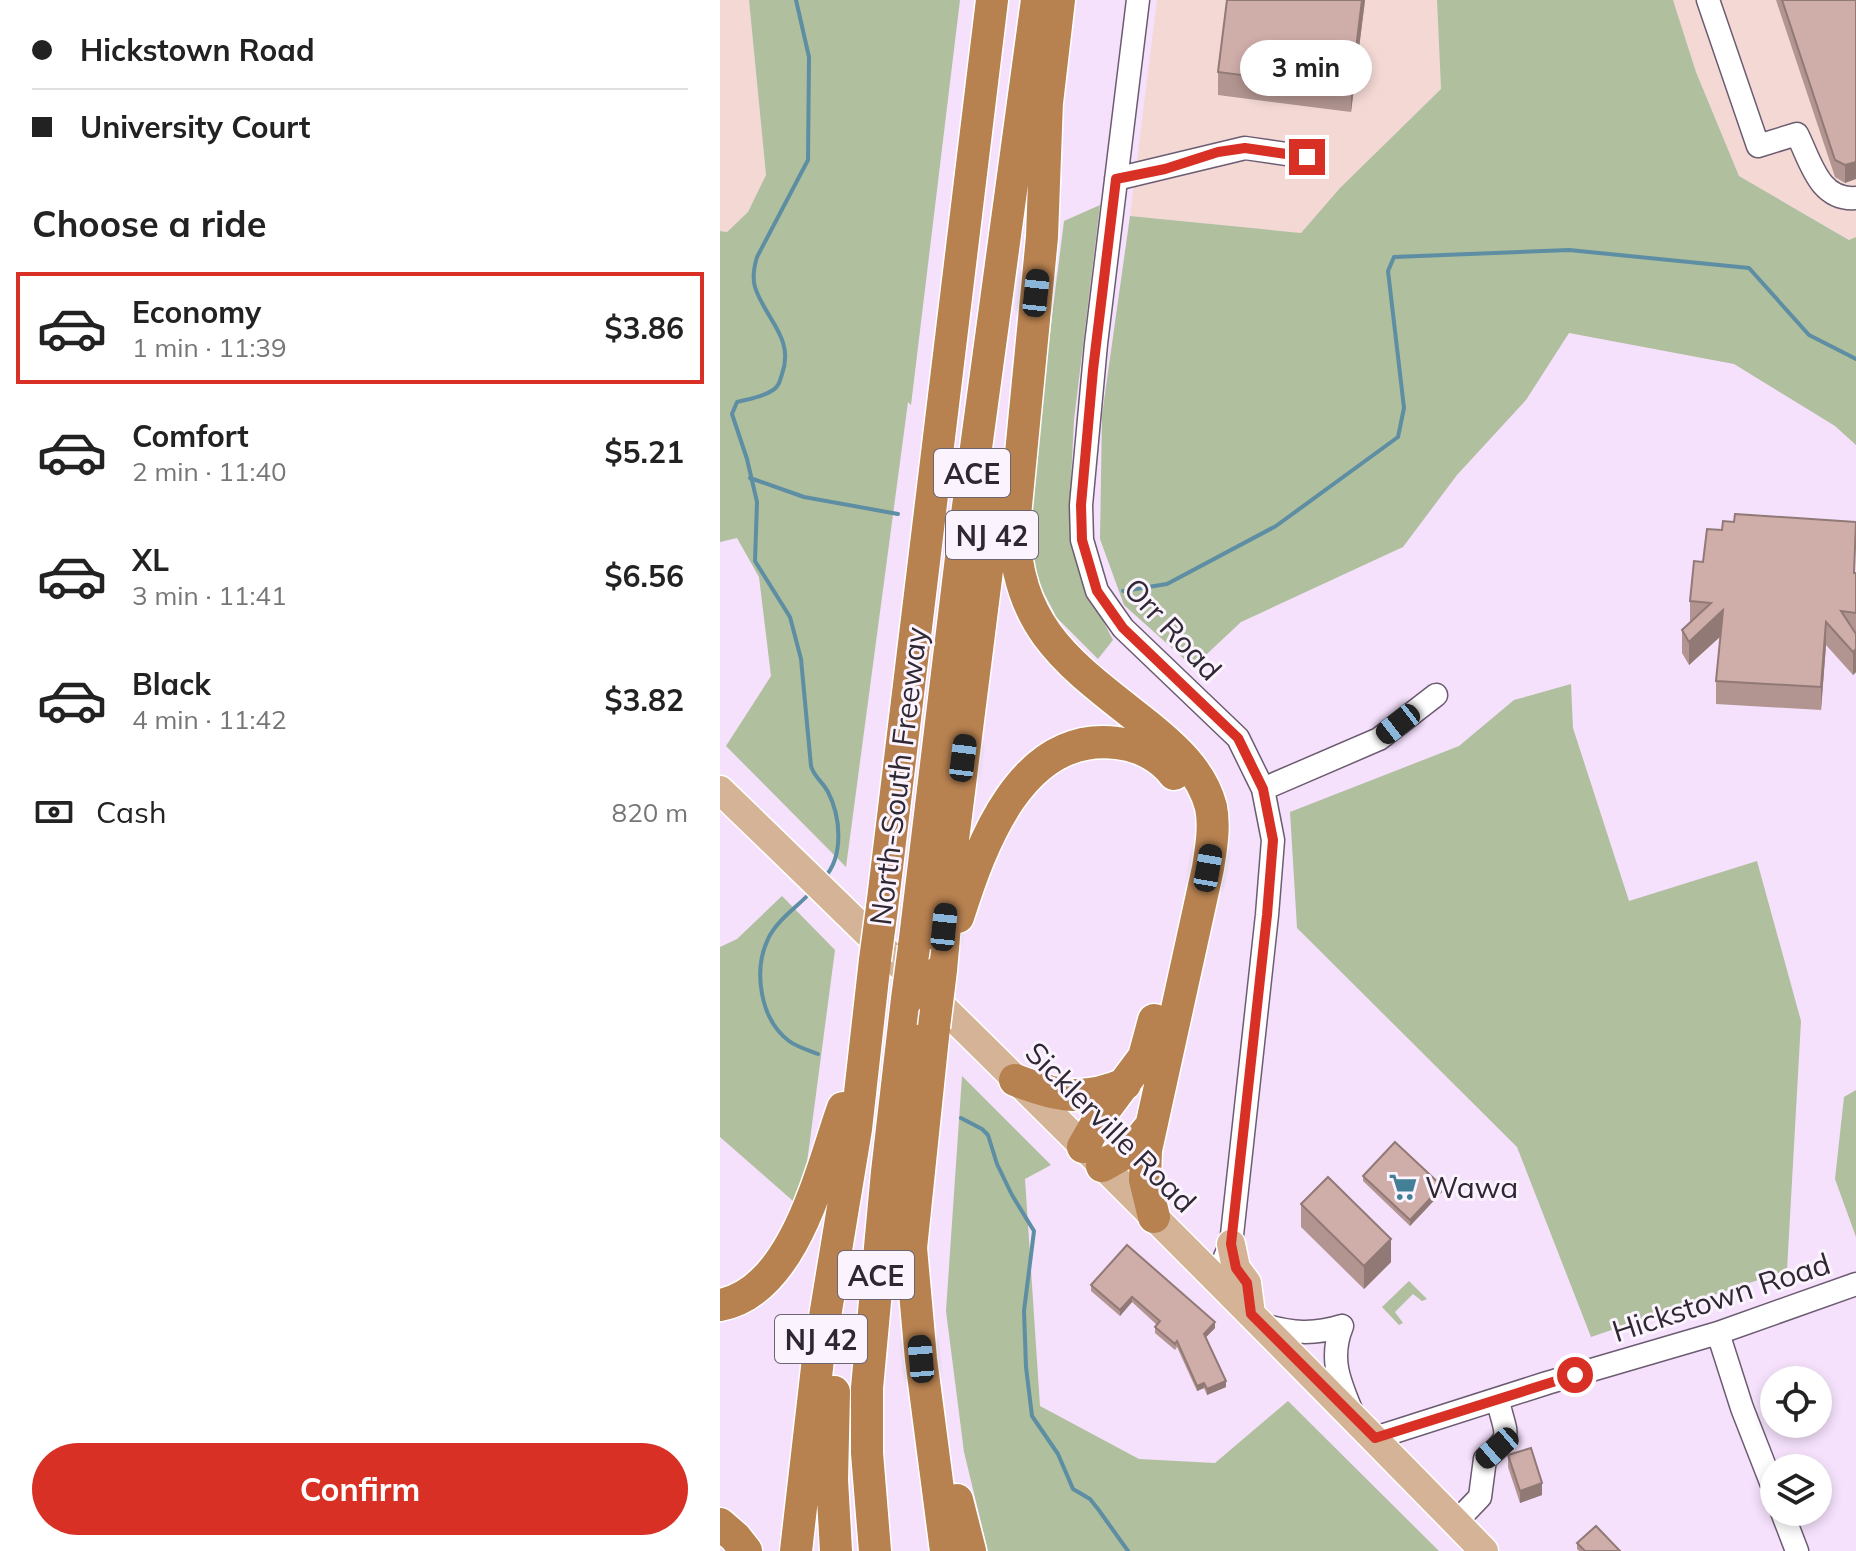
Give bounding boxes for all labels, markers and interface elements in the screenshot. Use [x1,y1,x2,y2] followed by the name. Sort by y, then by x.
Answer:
[80,31,314,69] text: Hickstown Road
[1241,41,1373,97] callout: 3 min
[1272,51,1340,84] text: 3 min
[80,108,310,146] text: University Court
[1289,139,1325,175] route end
[32,201,266,246] text: Choose a ride
[1022,268,1050,318] car
[36,292,108,364] icon: car
[132,293,261,331] text: Economy
[605,309,684,347] text: $3.86
[132,331,287,364] text: 1 min · 11:39
[36,416,108,488] icon: car
[132,417,249,455] text: Comfort
[605,433,684,471] text: $5.21
[934,449,1010,497] road number: ACE
[132,455,287,488] text: 2 min · 11:40
[946,511,1038,559] road number: NJ 42
[36,540,108,612] icon: car
[132,541,169,579] text: XL
[605,557,684,595] text: $6.56
[1116,570,1230,688] street label: Orr Road
[132,579,287,612] text: 3 min · 11:41
[861,625,935,927] street label: North-South Freeway
[36,664,108,736] icon: car
[132,665,211,703] text: Black
[605,681,684,719] text: $3.82
[1372,700,1424,748] car
[132,703,287,736] text: 4 min · 11:42
[948,733,978,783] car
[32,790,76,834] icon: cash
[96,793,167,831] text: Cash
[612,796,688,829] text: 820 m
[1192,842,1224,894] car
[930,902,958,952] car
[1018,1034,1204,1220] street label: Sicklerville Road
[1425,1168,1518,1206] place label: Wawa
[1388,1172,1418,1202] supermarket icon: Wawa
[1607,1244,1835,1350] street label: Hickstown Road
[838,1251,914,1299] road number: ACE
[775,1315,867,1363] road number: NJ 42
[907,1334,935,1384] car
[1557,1357,1593,1393] route start
[1760,1366,1832,1526] map controls
[1760,1366,1832,1438] button: locate
[1471,1423,1523,1473] car
[32,1443,688,1535] button: Confirm
[1760,1454,1832,1526] button: layers

